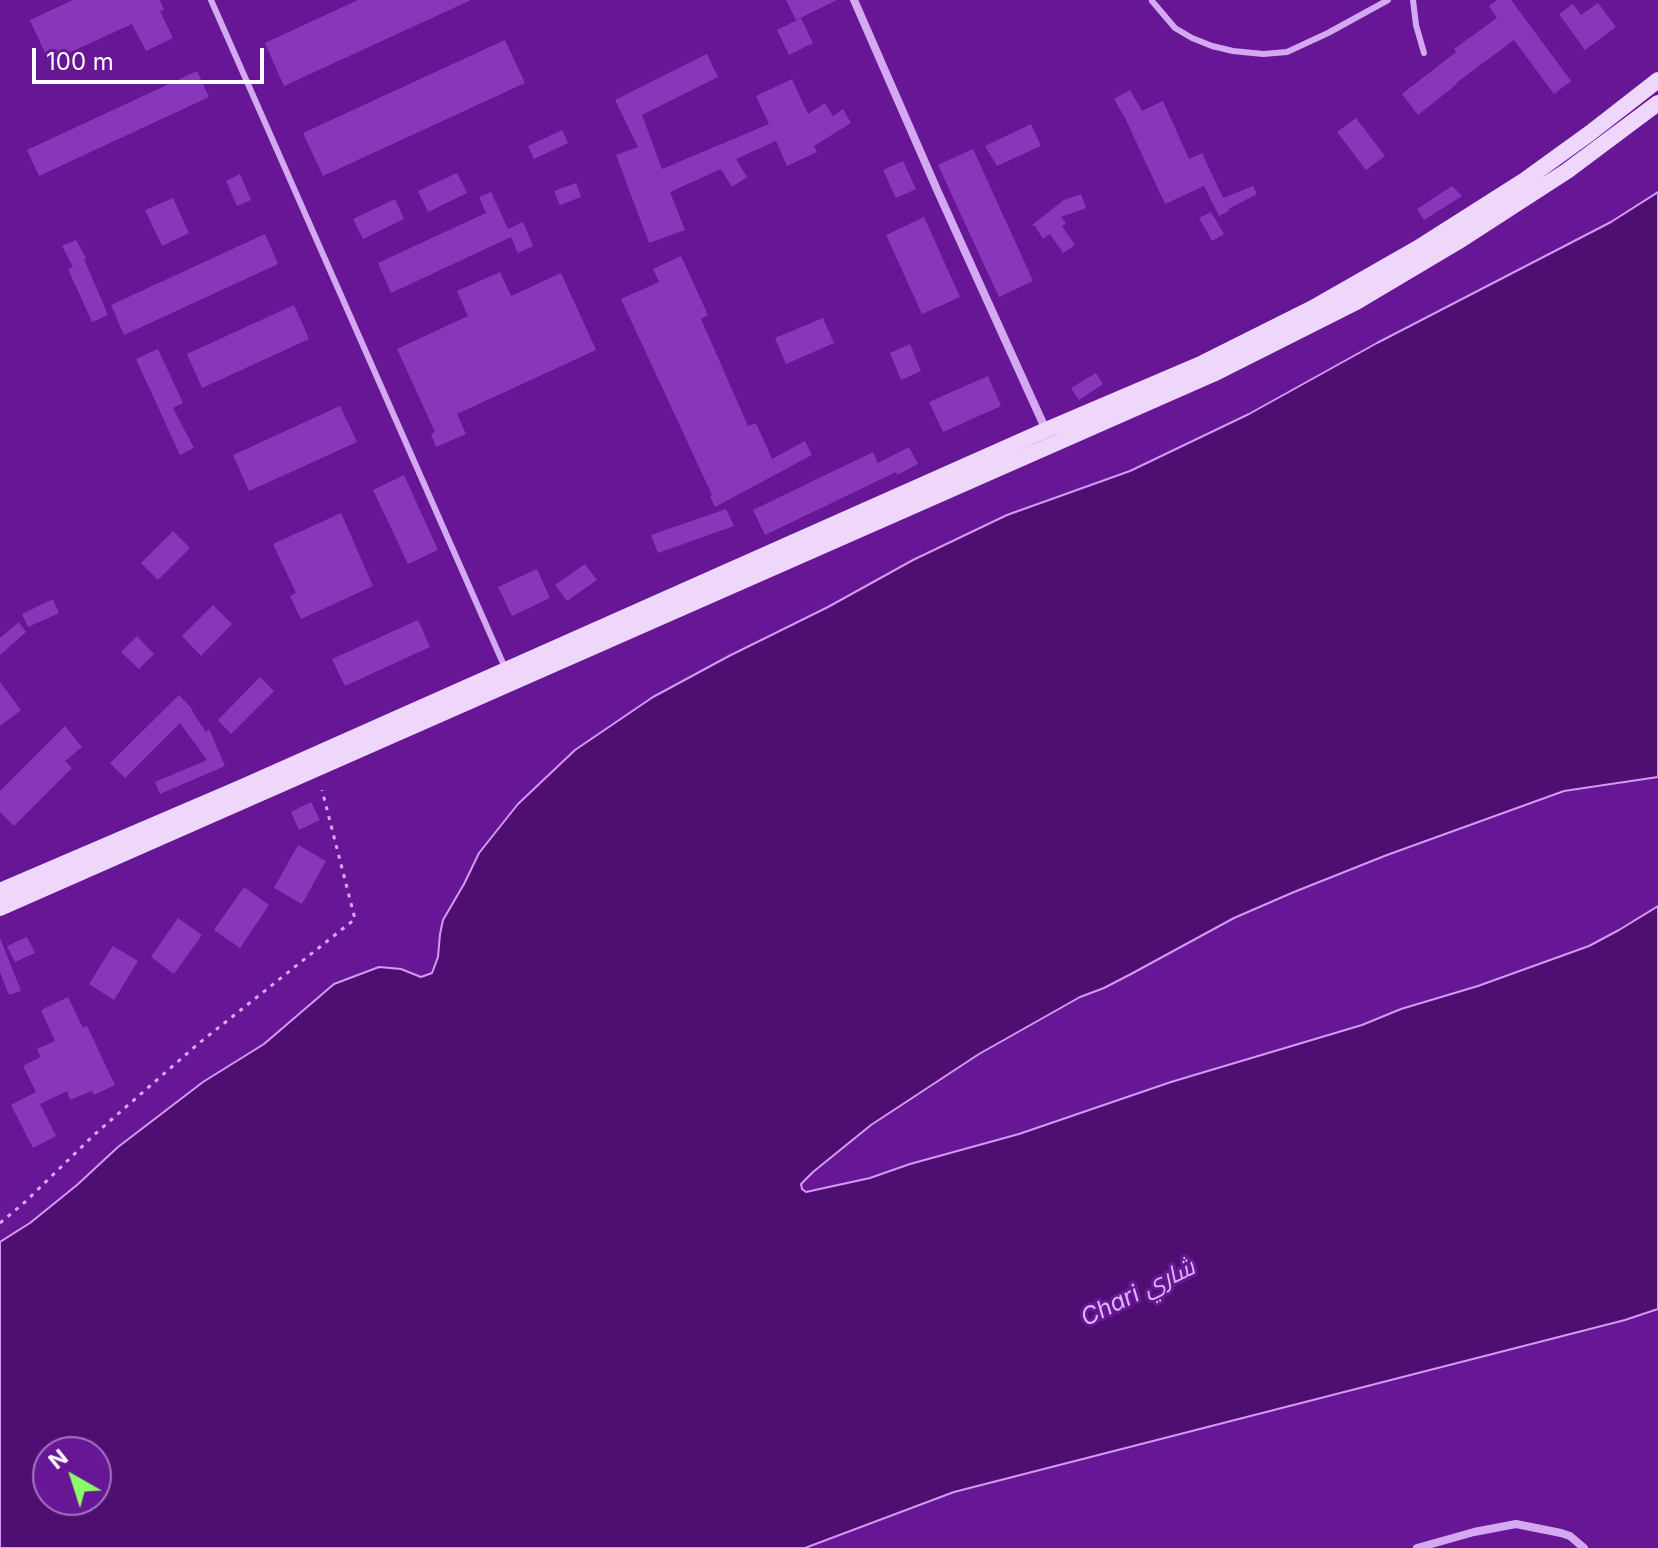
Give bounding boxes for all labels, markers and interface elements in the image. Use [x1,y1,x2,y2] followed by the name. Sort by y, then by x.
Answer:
[36,32,268,82] scale bar
[46,47,114,76] text: 100 m
[1076,1253,1200,1333] water label: Chari شاري
[32,1436,112,1516] north arrow
[43,1444,73,1474] text: N

